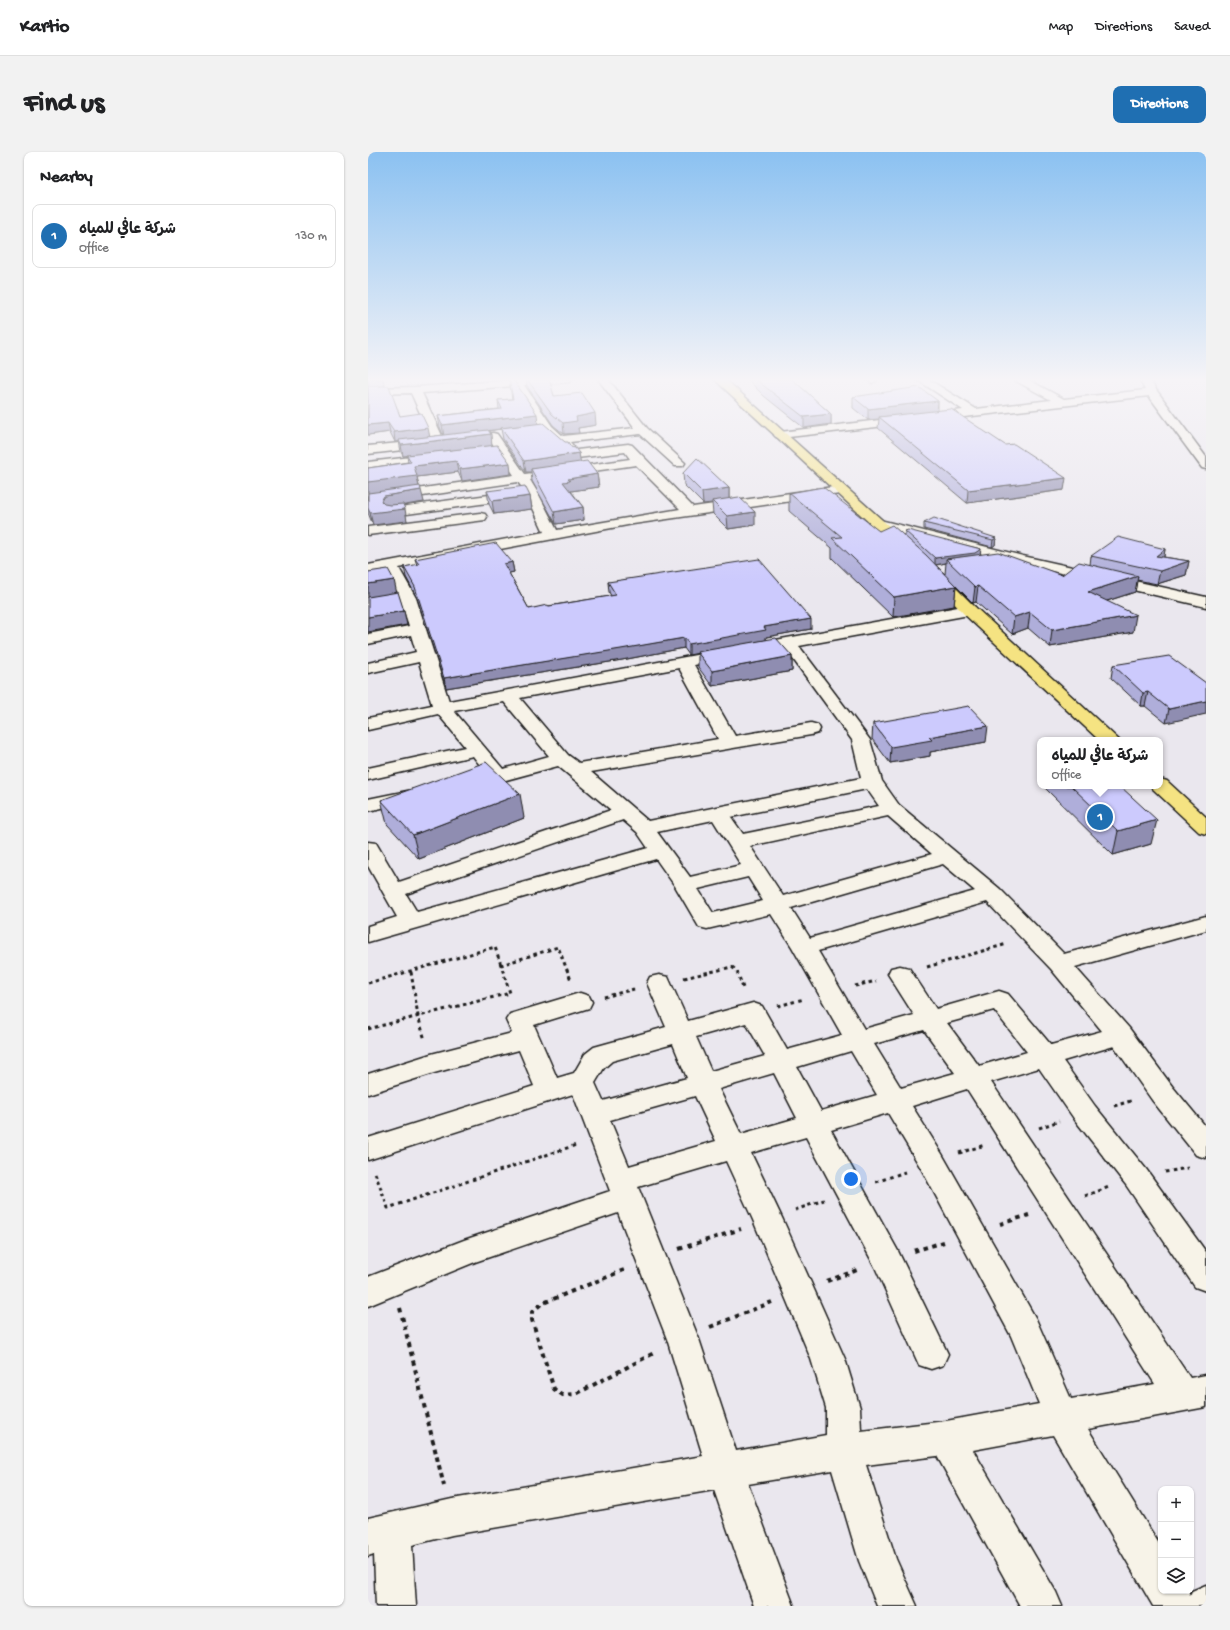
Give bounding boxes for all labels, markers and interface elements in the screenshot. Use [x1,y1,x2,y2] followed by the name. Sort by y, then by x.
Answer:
[20,16,69,39] text: Kartio
[1049,19,1073,36] text: Map
[1095,19,1152,36] text: Directions
[1174,19,1210,36] text: Saved
[1113,86,1206,123] button: Directions
[24,88,104,121] text: Find us
[40,168,93,188] text: Nearby
[79,221,176,239] text: شركة عافي للمياه
[51,229,57,244] text: 1
[295,229,327,244] text: 130 m
[79,241,109,256] text: Office
[1037,737,1163,789] popup
[1052,748,1148,766] text: شركة عافي للمياه
[1052,768,1081,783] text: Office
[1087,802,1113,832] pin: 1
[841,1169,861,1189] your location
[1158,1486,1194,1594] map controls
[1158,1486,1194,1522] button: +
[1158,1522,1194,1558] button: −
[1158,1558,1194,1594] button: layers

